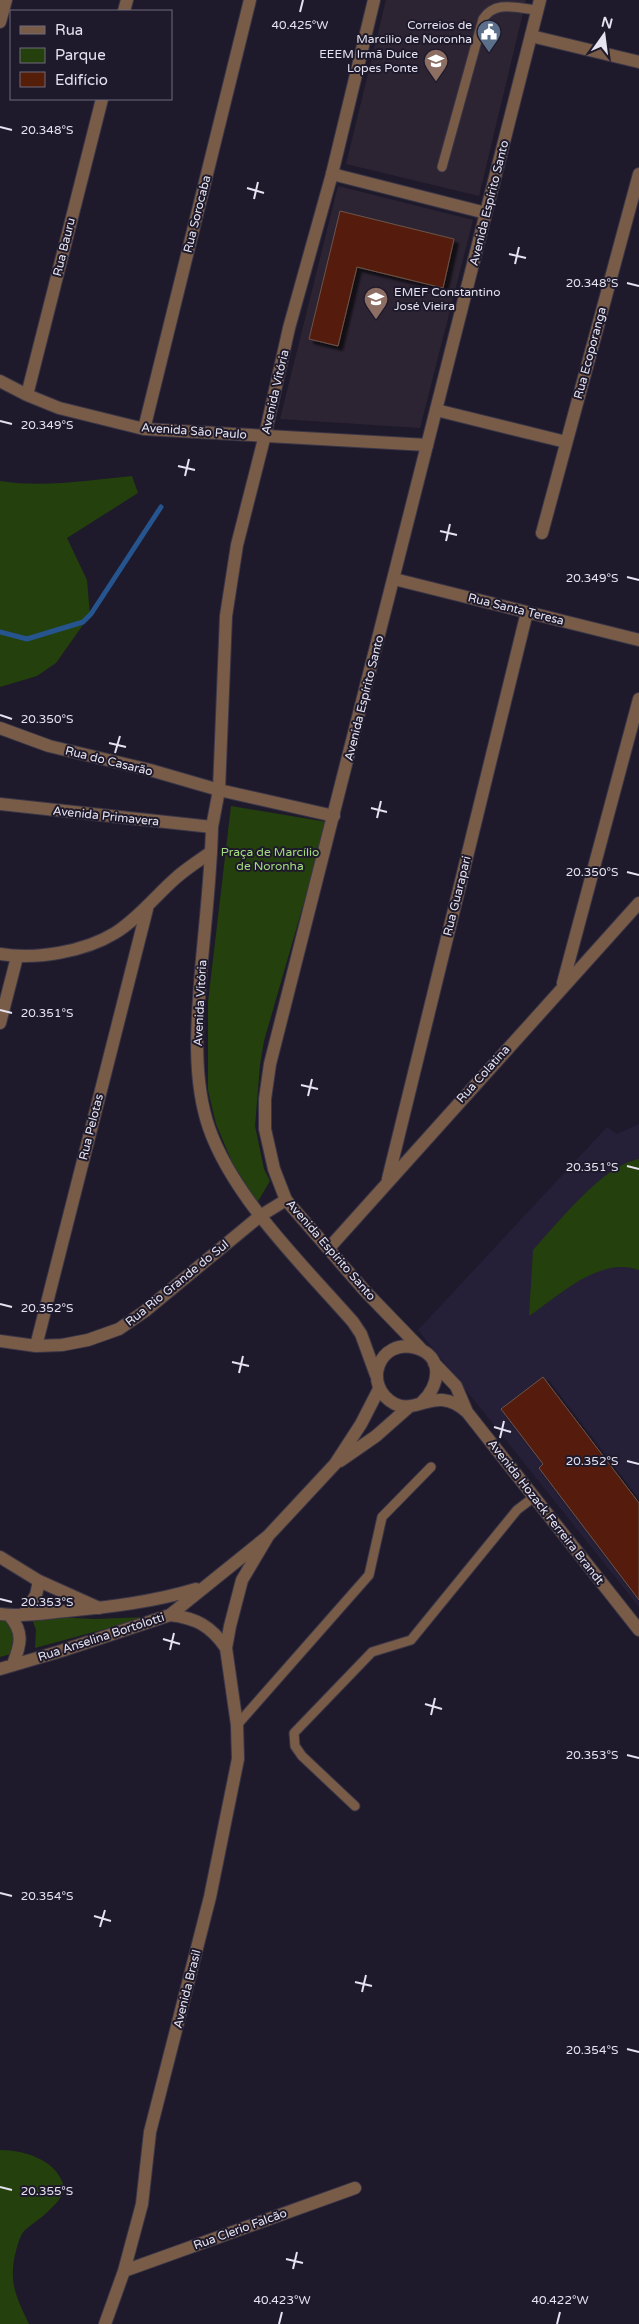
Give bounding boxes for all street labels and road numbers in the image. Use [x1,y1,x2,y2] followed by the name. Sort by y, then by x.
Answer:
[467,139,511,267] street label: Avenida Espírito Santo
[181,174,213,254] street label: Rua Sorocaba
[50,216,78,278] street label: Rua Bauru
[571,305,609,401] street label: Rua Ecoporanga
[258,348,292,436] street label: Avenida Vitória
[141,420,247,442] street label: Avenida São Paulo
[467,590,565,628] street label: Rua Santa Teresa
[342,634,386,762] street label: Avenida Espírito Santo
[64,743,154,779] street label: Rua do Casarão
[52,803,160,829] street label: Avenida Primavera
[440,854,474,938] street label: Rua Guarapari
[191,959,209,1047] street label: Avenida Vitória
[454,1042,512,1106] street label: Rua Colatina
[76,1092,106,1162] street label: Rua Pelotas
[283,1197,379,1303] street label: Avenida Espírito Santo
[123,1237,231,1329] street label: Rua Rio Grande do Sul
[485,1437,607,1588] street label: Avenida Hozack Ferreira Brandt
[36,1610,166,1664] street label: Rua Anselina Bortolotti
[170,1948,204,2030] street label: Avenida Brasil
[191,2206,289,2252] street label: Rua Clerio Falcão

